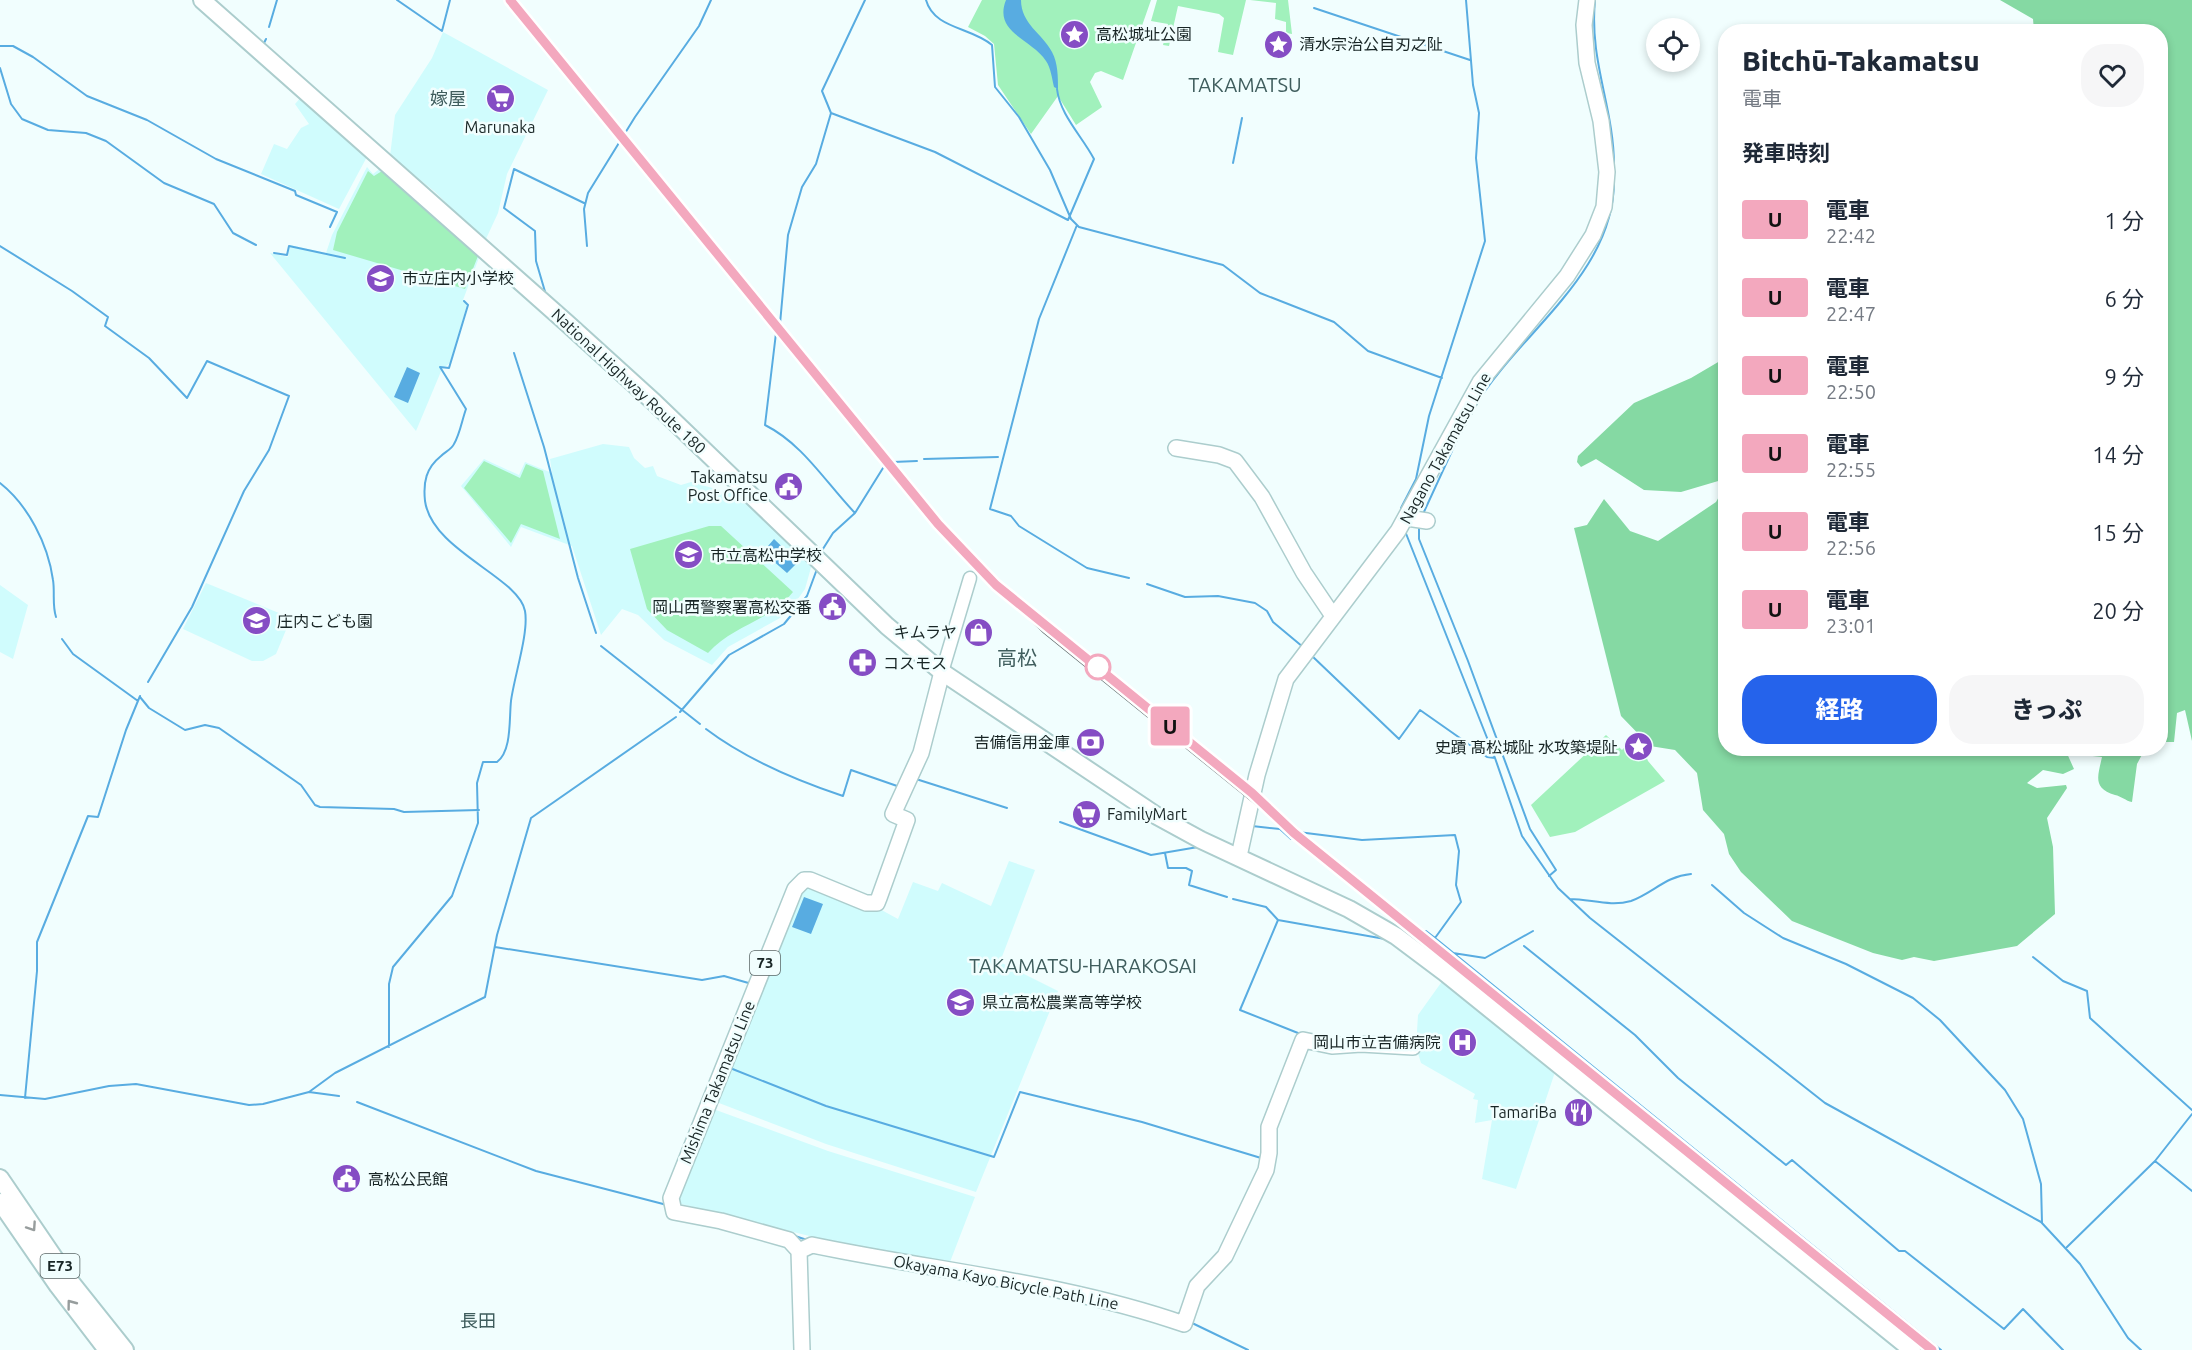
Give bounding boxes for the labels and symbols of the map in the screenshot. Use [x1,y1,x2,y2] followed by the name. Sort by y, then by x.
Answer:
[1059,18,1091,50] place icon: 高松城址公園
[1096,25,1192,43] place label: 高松城址公園
[1262,28,1294,60] place icon: 清水宗治公自刃之阯
[1299,35,1443,53] place label: 清水宗治公自刃之阯
[1188,73,1302,96] district label: TAKAMATSU
[484,83,516,115] supermarket icon: Marunaka
[430,88,466,108] district label: 嫁屋
[465,118,535,136] place label: Marunaka
[365,262,397,294] school or university icon: 市立庄内小学校
[402,269,514,287] place label: 市立庄内小学校
[548,305,710,457] street label: National Highway Route 180
[1396,369,1494,527] street label: Nagano Takamatsu Line
[688,468,768,504] place label: Takamatsu Post Office
[773,470,805,502] public building icon: Takamatsu Post Office
[673,539,705,571] school or university icon: 市立高松中学校
[710,546,822,564] place label: 市立高松中学校
[817,591,849,623] public building icon: 岡山西警察署高松交番
[652,598,812,616] place label: 岡山西警察署高松交番
[240,605,272,637] school or university icon: 庄内こども園
[277,612,373,630] place label: 庄内こども園
[962,616,994,648] shop icon: キムラヤ
[894,623,957,641] place label: キムラヤ
[997,646,1037,669] district label: 高松
[846,647,878,679] pharmacy icon: コスモス
[883,654,947,672] place label: コスモス
[1085,654,1111,680] unlabelled marker
[1150,706,1190,746] line badge: U
[1075,726,1107,758] bank icon: 吉備信用金庫
[1623,731,1655,763] place icon: 史蹟 髙松城阯 水攻築堤阯
[974,733,1070,751] place label: 吉備信用金庫
[1435,738,1618,756] place label: 史蹟 髙松城阯 水攻築堤阯
[1070,798,1102,830] supermarket icon: FamilyMart
[1107,805,1188,823] place label: FamilyMart
[750,951,780,975] road number: 73
[969,954,1197,977] district label: TAKAMATSU-HARAKOSAI
[945,986,977,1018] school or university icon: 県立高松農業高等学校
[982,993,1142,1011] place label: 県立高松農業高等学校
[676,998,758,1166] street label: Mishima Takamatsu Line
[1446,1026,1478,1058] hospital icon: 岡山市立吉備病院
[1313,1033,1441,1051] place label: 岡山市立吉備病院
[1562,1096,1594,1128] restaurant icon: TamariBa
[1490,1103,1557,1121] place label: TamariBa
[331,1163,363,1195] public building icon: 高松公民館
[368,1170,448,1188] place label: 高松公民館
[25,1220,36,1231] one-way arrow
[892,1251,1120,1313] street label: Okayama Kayo Bicycle Path Line
[40,1254,80,1278] road number: E73
[67,1300,78,1311] one-way arrow
[460,1310,496,1330] district label: 長田

